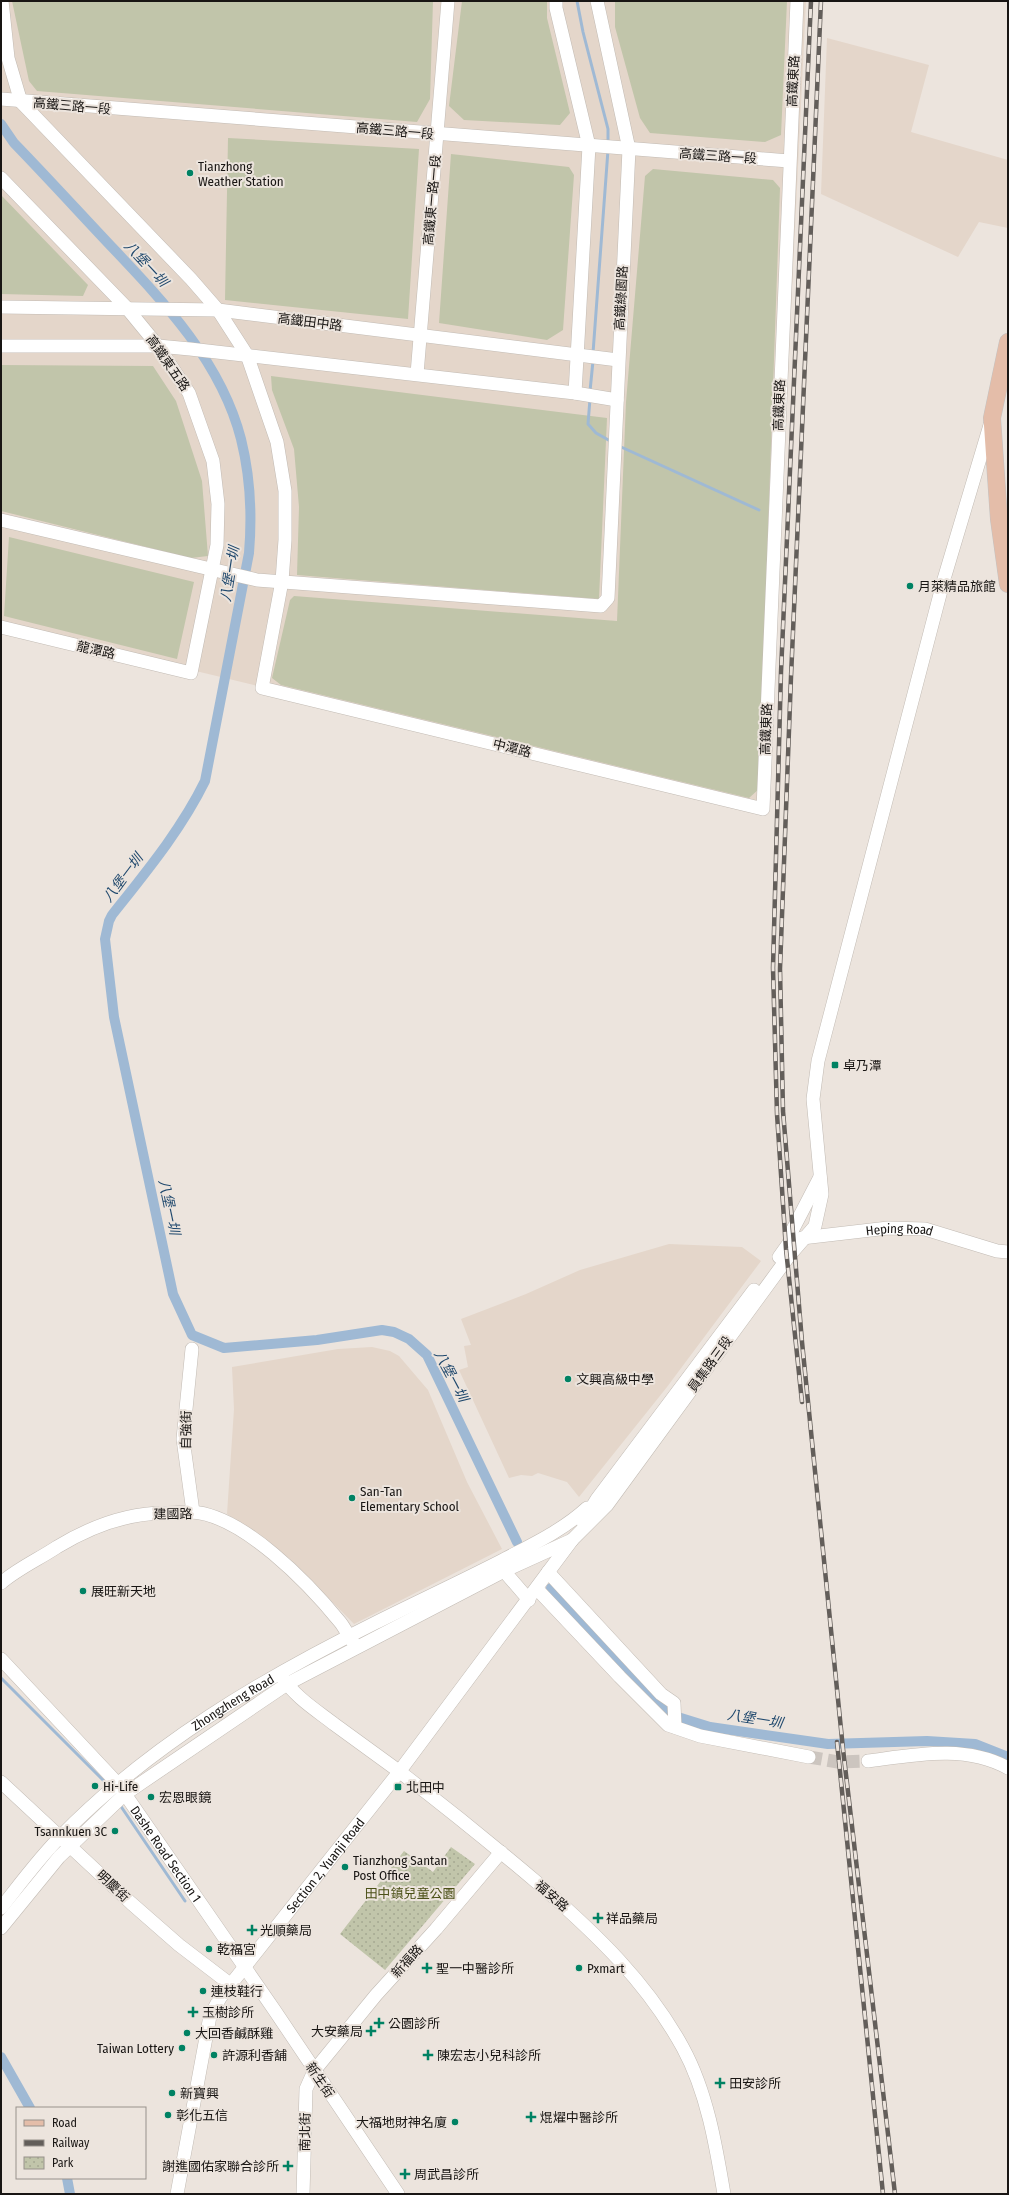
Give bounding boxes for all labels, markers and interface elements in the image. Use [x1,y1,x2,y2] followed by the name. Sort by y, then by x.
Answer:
[784,55,802,107] street label: 高鐵東路
[32,95,112,117] street label: 高鐵三路一段
[355,120,435,142] street label: 高鐵三路一段
[679,146,757,166] street label: 高鐵三路一段
[421,154,443,246] street label: 高鐵東一路一段
[198,159,284,189] place label: Tianzhong Weather Station
[185,168,195,178] marker: Tianzhong Weather Station
[121,238,173,292] water label: 八堡一圳
[612,265,630,331] street label: 高鐵綠園路
[277,311,343,333] street label: 高鐵田中路
[143,332,193,394] street label: 高鐵東五路
[771,379,787,431] street label: 高鐵東路
[217,543,243,603] water label: 八堡一圳
[918,579,996,594] place label: 月萊精品旅館
[905,581,915,591] marker: 月萊精品旅館
[75,638,117,662] street label: 龍潭路
[758,703,774,755] street label: 高鐵東路
[491,736,533,760] street label: 中潭路
[99,849,148,905] water label: 八堡一圳
[843,1058,882,1073] place label: 卓乃潭
[830,1060,840,1070] marker: 卓乃潭
[155,1178,184,1238] water label: 八堡一圳
[865,1220,935,1239] street label: Heping Road
[685,1333,735,1395] street label: 員集路三段
[430,1347,473,1406] water label: 八堡一圳
[576,1372,654,1387] place label: 文興高級中學
[563,1374,573,1384] marker: 文興高級中學
[178,1410,194,1450] street label: 自強街
[360,1484,460,1514] place label: San-Tan Elementary School
[347,1493,357,1503] marker: San-Tan Elementary School
[153,1506,193,1522] street label: 建國路
[91,1584,156,1599] place label: 展旺新天地
[78,1586,88,1596] marker: 展旺新天地
[189,1671,276,1733] street label: Zhongzheng Road
[726,1706,786,1732] water label: 八堡一圳
[103,1779,138,1794] place label: Hi-Life
[406,1780,445,1795] place label: 北田中
[90,1781,100,1791] marker: Hi-Life
[393,1782,403,1792] marker: 北田中
[159,1790,212,1805] place label: 宏恩眼鏡
[146,1792,156,1802] marker: 宏恩眼鏡
[128,1803,205,1905] street label: Dashe Road Section 1
[283,1815,367,1916] street label: Section 2, Yuanji Road
[35,1824,107,1839] place label: Tsannkuen 3C
[110,1826,120,1836] marker: Tsannkuen 3C
[353,1853,447,1883] place label: Tianzhong Santan Post Office
[340,1862,350,1872] marker: Tianzhong Santan Post Office
[94,1867,132,1905] street label: 明慶街
[532,1878,572,1914] street label: 福安路
[364,1886,456,1901] park label: 田中鎮兒童公園
[606,1911,658,1926] place label: 祥品藥局
[593,1913,603,1923] marker: 祥品藥局
[260,1923,312,1938] place label: 光順藥局
[247,1925,257,1935] marker: 光順藥局
[388,1941,426,1981] street label: 新福路
[217,1942,256,1957] place label: 乾福宮
[204,1944,214,1954] marker: 乾福宮
[436,1961,514,1976] place label: 聖一中醫診所
[587,1961,625,1976] place label: Pxmart
[421,1962,433,1974] marker: 聖一中醫診所
[574,1963,584,1973] marker: Pxmart
[211,1984,263,1999] place label: 連枝鞋行
[198,1986,208,1996] marker: 連枝鞋行
[202,2005,254,2020] place label: 玉樹診所
[187,2006,199,2018] marker: 玉樹診所
[388,2016,440,2031] place label: 公園診所
[373,2017,385,2029] marker: 公園診所
[311,2024,363,2039] place label: 大安藥局
[195,2026,273,2041] place label: 大回香鹹酥雞
[366,2026,376,2036] marker: 大安藥局
[182,2028,192,2038] marker: 大回香鹹酥雞
[97,2041,174,2056] place label: Taiwan Lottery
[177,2043,187,2053] marker: Taiwan Lottery
[222,2048,287,2063] place label: 許源利香舖
[437,2048,541,2063] place label: 陳宏志小兒科診所
[422,2049,434,2061] marker: 陳宏志小兒科診所
[209,2050,219,2060] marker: 許源利香舖
[303,2060,337,2100] street label: 新生街
[729,2076,781,2091] place label: 田安診所
[714,2077,726,2089] marker: 田安診所
[180,2086,219,2101] place label: 新寶興
[167,2088,177,2098] marker: 新寶興
[16,2107,146,2179] legend
[176,2108,228,2123] place label: 彰化五信
[163,2110,173,2120] marker: 彰化五信
[540,2110,618,2125] place label: 焜燿中醫診所
[525,2111,537,2123] marker: 焜燿中醫診所
[297,2112,313,2152] street label: 南北街
[356,2115,447,2130] place label: 大福地財神名廈
[52,2116,77,2130] text: Road
[450,2117,460,2127] marker: 大福地財神名廈
[52,2136,90,2150] text: Railway
[52,2156,74,2170] text: Park
[162,2159,279,2174] place label: 謝進國佑家聯合診所
[282,2160,294,2172] marker: 謝進國佑家聯合診所
[414,2167,479,2182] place label: 周武昌診所
[399,2168,411,2180] marker: 周武昌診所

